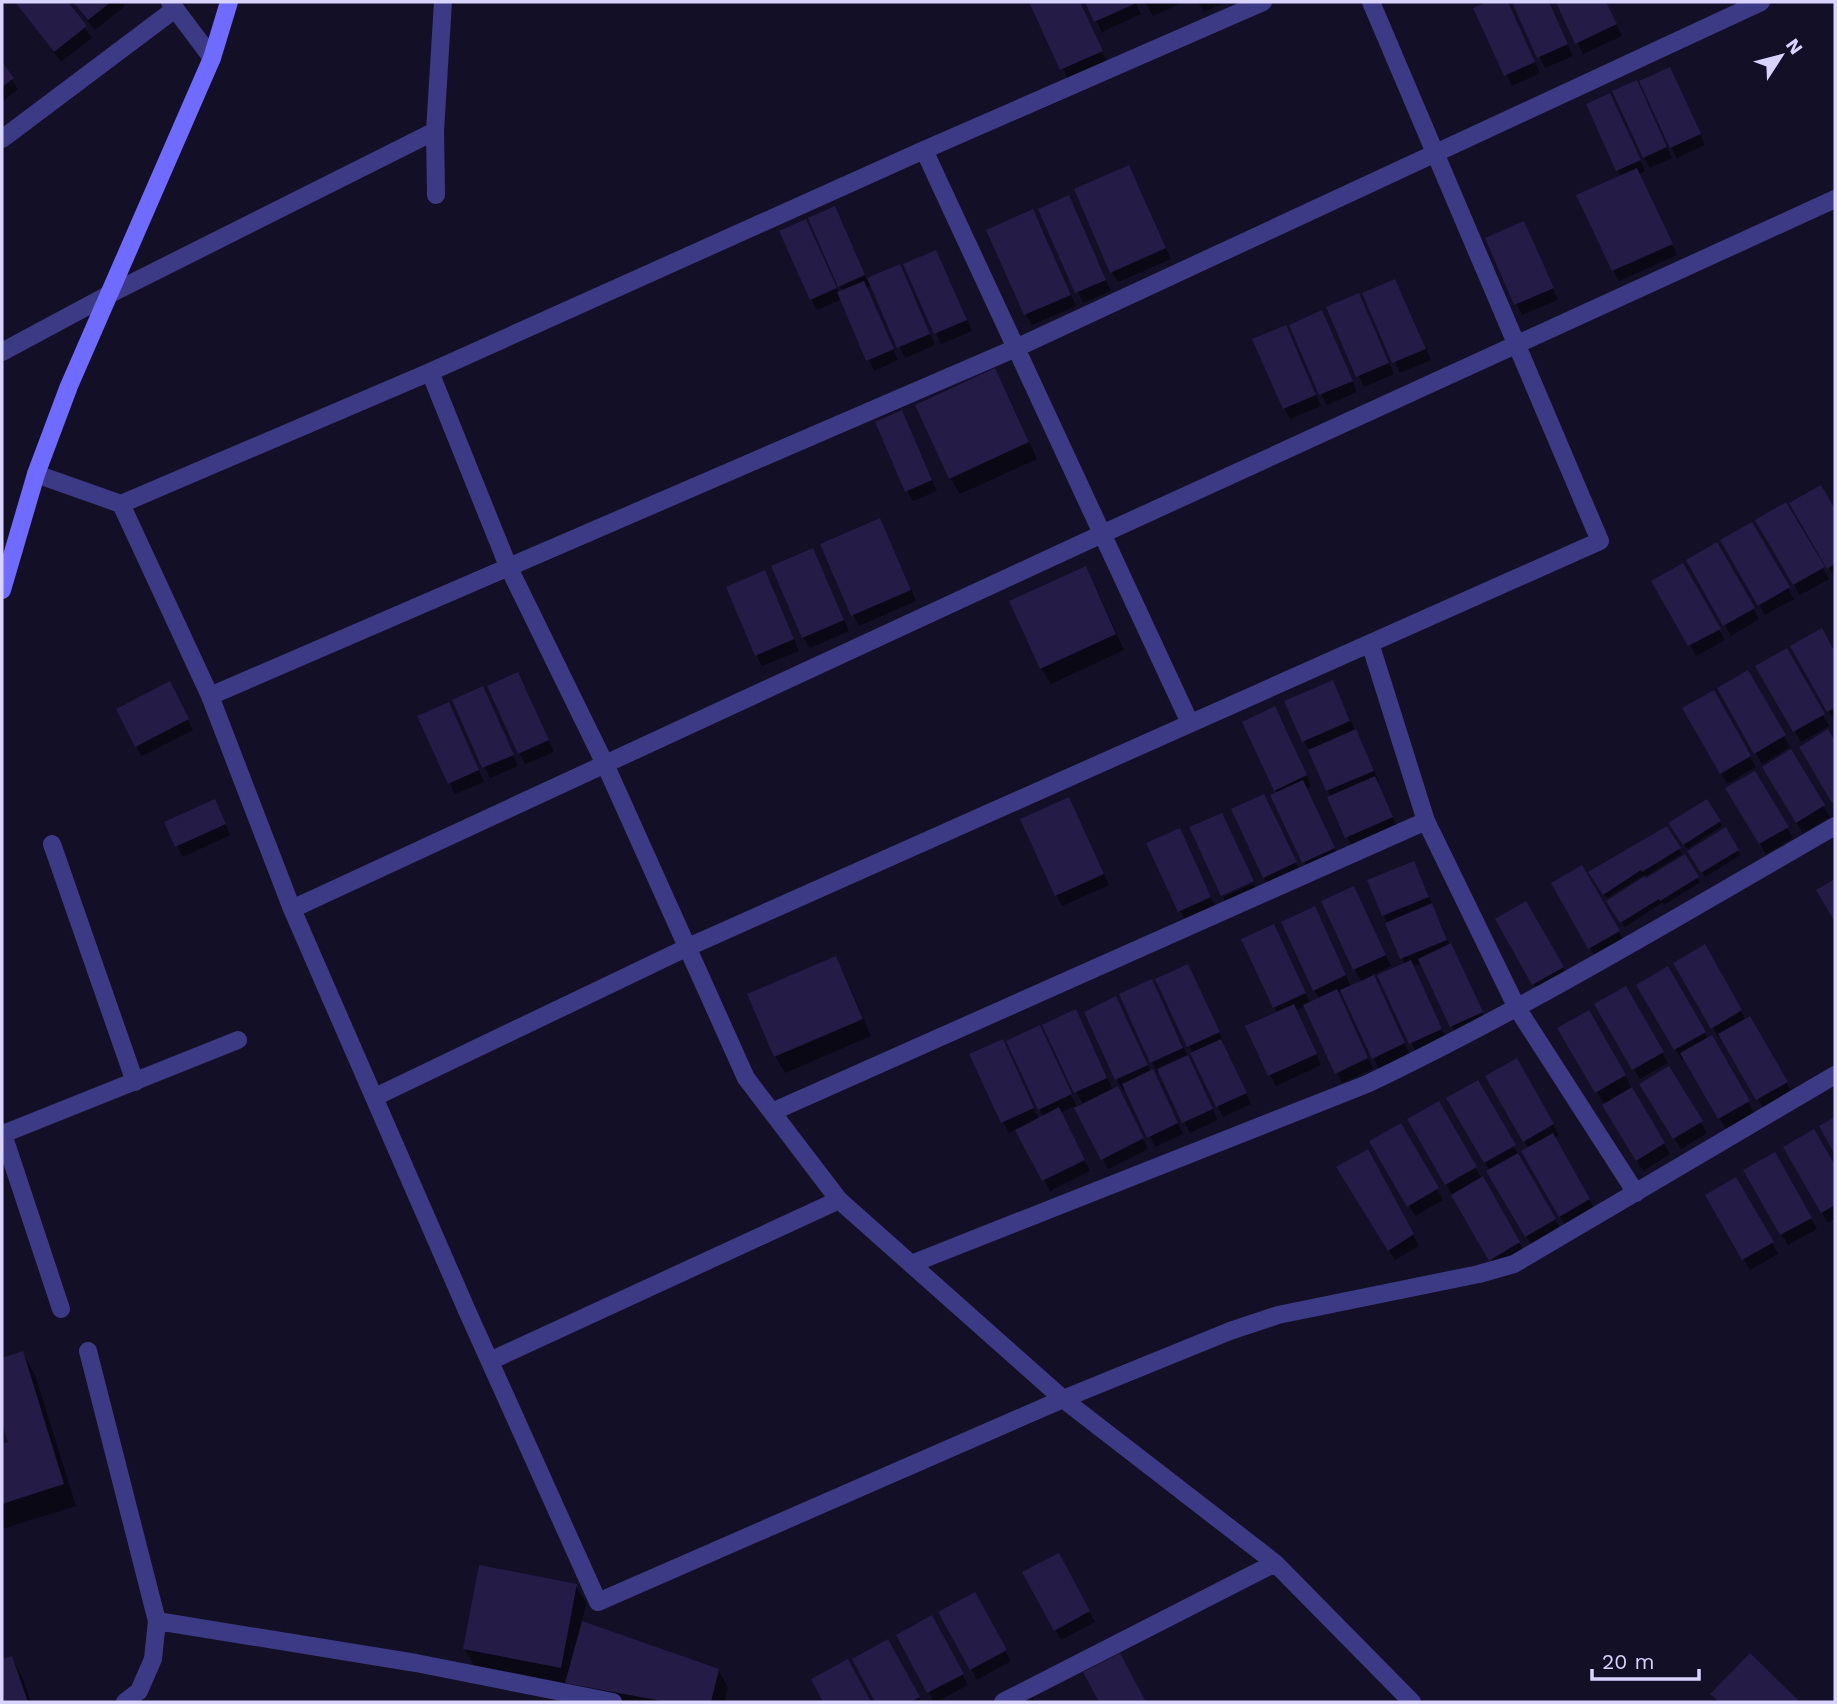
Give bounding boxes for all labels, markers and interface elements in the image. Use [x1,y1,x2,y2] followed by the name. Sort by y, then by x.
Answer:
[1746,21,1816,91] north arrow
[1781,34,1808,59] text: N
[1592,1638,1699,1682] scale bar
[1602,1649,1654,1674] text: 20 m

